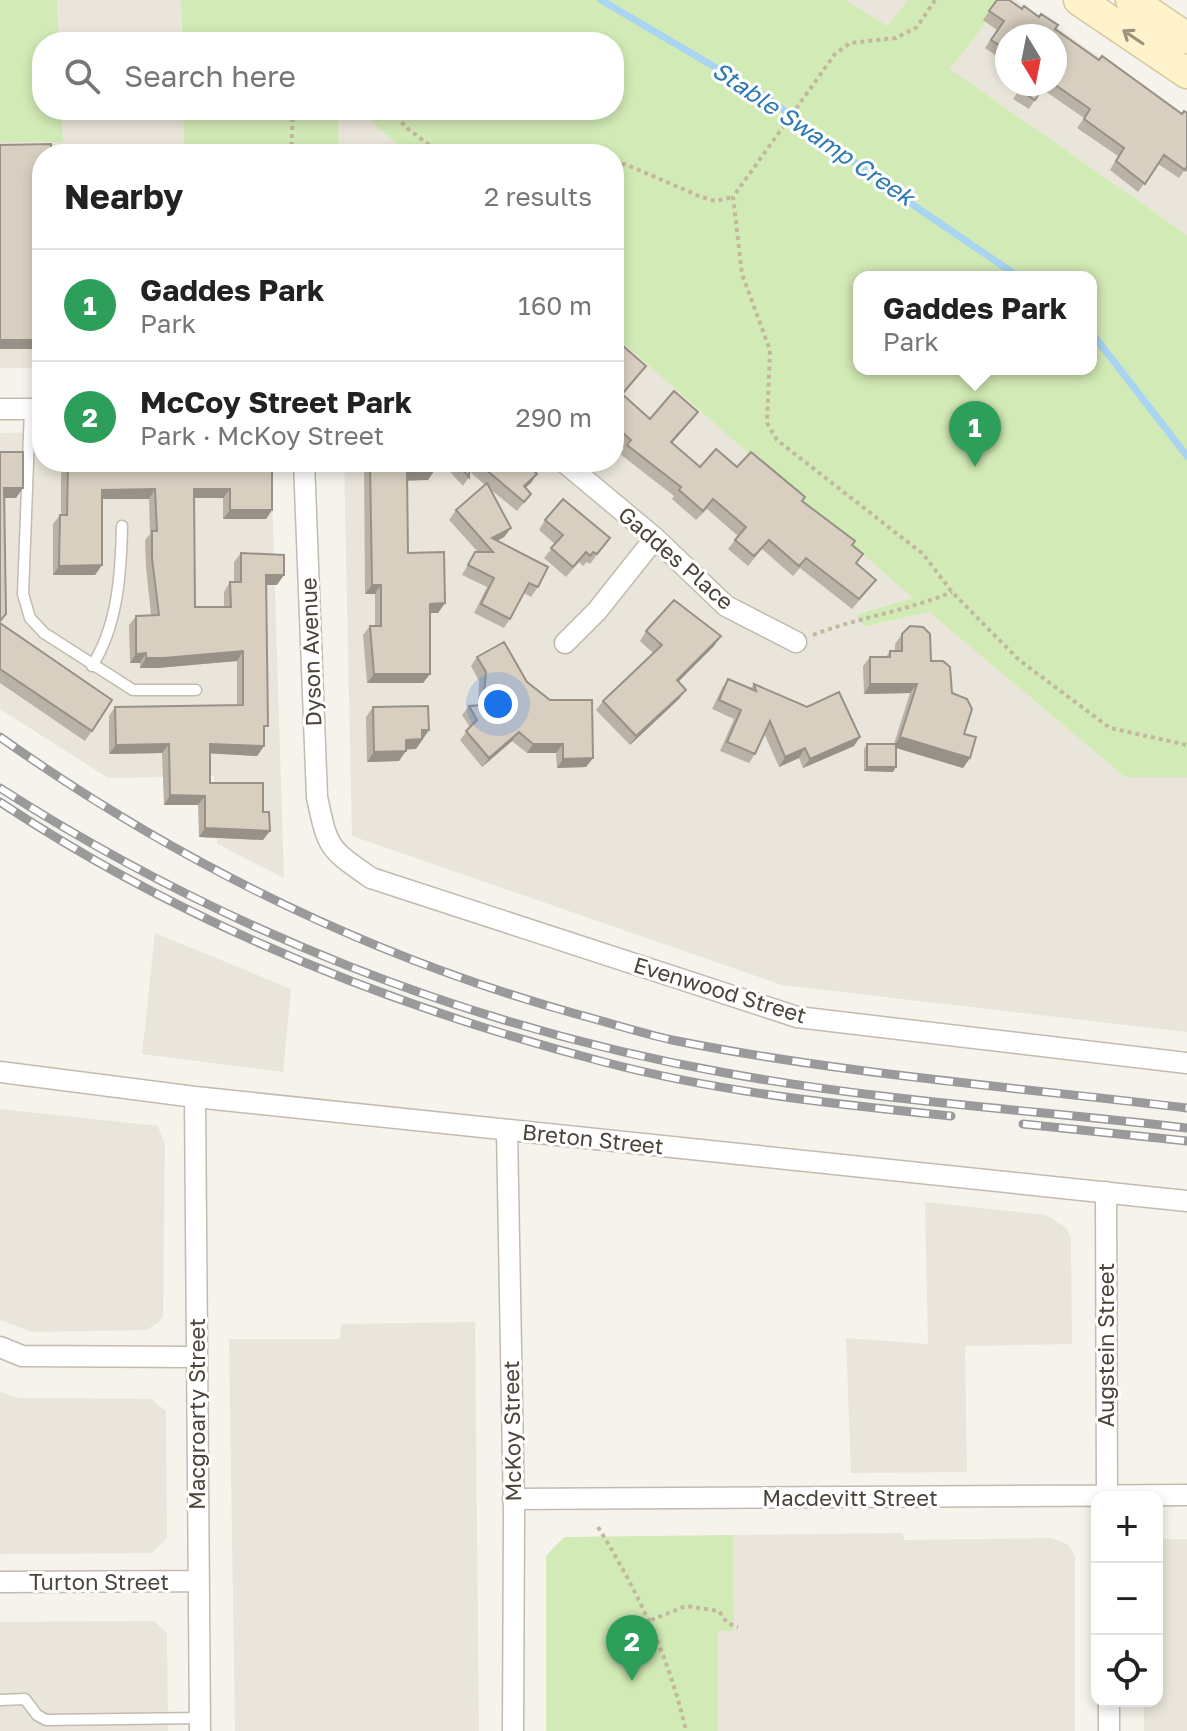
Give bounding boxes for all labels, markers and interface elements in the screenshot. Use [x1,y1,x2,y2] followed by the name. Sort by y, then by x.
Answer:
[995,24,1067,96] north arrow
[1122,28,1144,45] one-way arrow
[32,32,624,120] search box
[60,54,104,98] icon: search
[708,55,922,212] water label: Stable Swamp Creek
[124,58,296,94] text: Search here
[64,176,184,216] text: Nearby
[484,181,592,212] text: 2 results
[853,271,1097,375] popup
[140,272,325,308] text: Gaddes Park
[83,290,97,321] text: 1
[518,290,592,321] text: 160 m
[883,290,1067,326] text: Gaddes Park
[140,308,196,339] text: Park
[883,326,939,357] text: Park
[140,384,412,420] text: McCoy Street Park
[949,401,1001,467] pin: 1
[82,402,98,433] text: 2
[516,402,592,433] text: 290 m
[140,420,384,451] text: Park · McKoy Street
[613,500,739,615] street label: Gaddes Place
[294,577,327,727] street label: Dyson Avenue
[478,684,518,724] your location
[630,950,810,1029] street label: Evenwood Street
[521,1118,665,1159] street label: Breton Street
[1092,1263,1119,1427] street label: Augstein Street
[183,1318,210,1510] street label: Macgroarty Street
[497,1360,526,1502] street label: McKoy Street
[762,1484,938,1511] street label: Macdevitt Street
[1091,1491,1163,1707] map controls
[1091,1491,1163,1563] button: +
[1091,1563,1163,1635] button: −
[29,1568,169,1595] street label: Turton Street
[606,1615,658,1681] pin: 2
[1091,1635,1163,1707] button: locate

